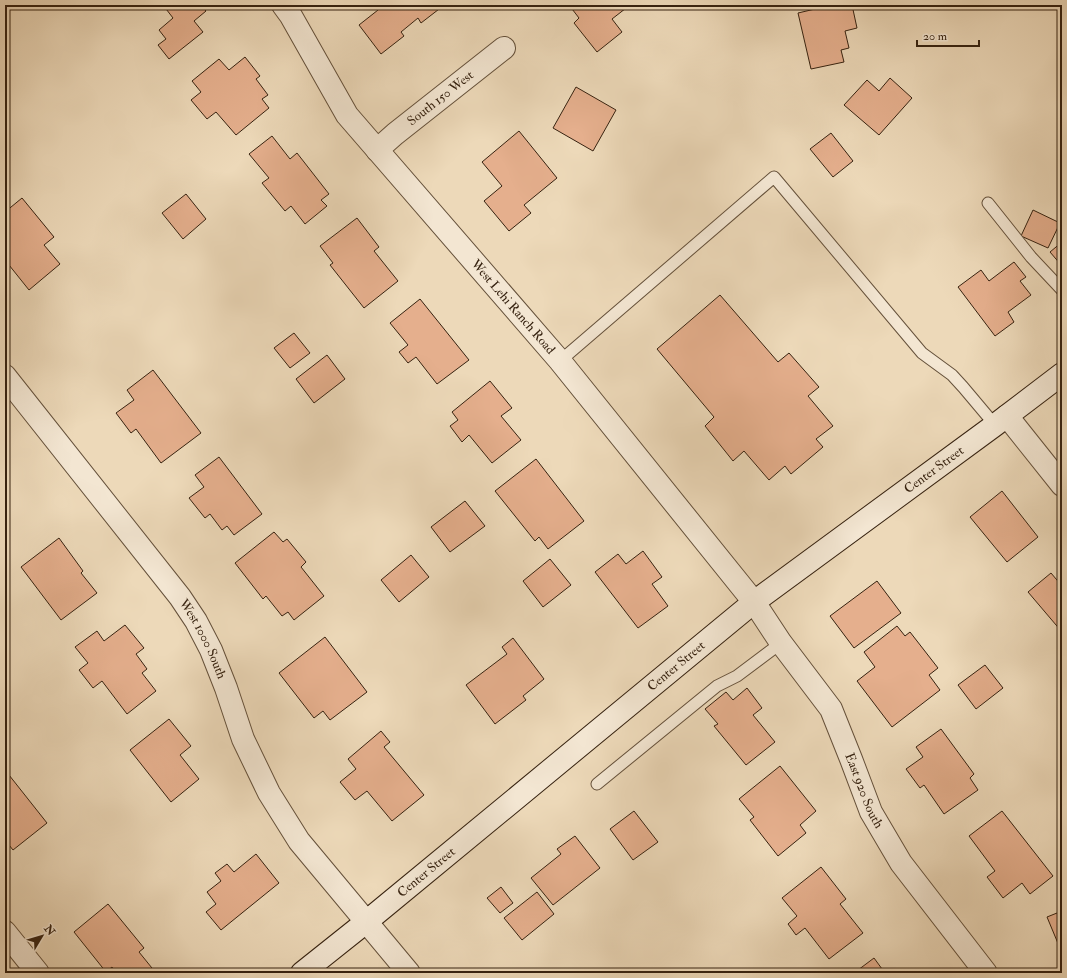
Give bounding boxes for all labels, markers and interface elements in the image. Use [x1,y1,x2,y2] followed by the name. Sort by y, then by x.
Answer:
[917,22,979,48] scale bar
[923,29,948,44] text: 20 m
[404,67,477,129] street label: South 150 West
[467,255,559,358] street label: West Lehi Ranch Road
[901,443,967,497] street label: Center Street
[175,595,230,681] street label: West 1000 South
[644,638,708,695] street label: Center Street
[841,751,887,831] street label: East 920 South
[394,844,458,901] street label: Center Street
[22,916,62,956] north arrow
[41,921,58,939] text: N

